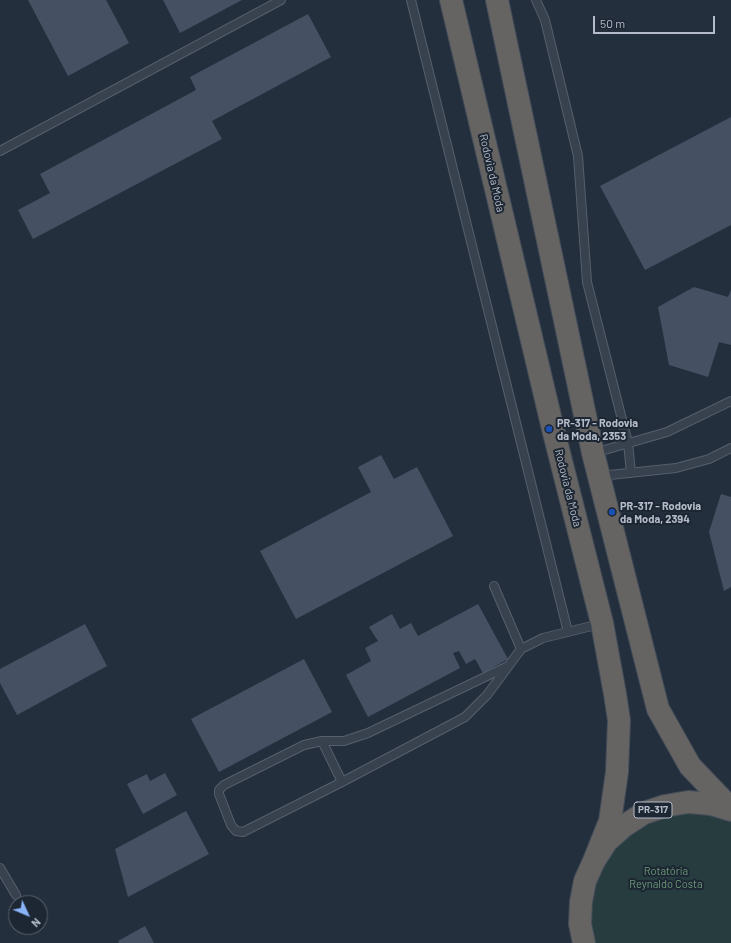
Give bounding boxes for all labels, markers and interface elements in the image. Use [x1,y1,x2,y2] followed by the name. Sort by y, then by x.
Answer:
[595,8,717,34] scale bar
[600,16,625,30] text: 50 m
[477,133,507,213] street label: Rodovia da Moda
[557,416,638,442] place label: PR-317 - Rodovia da Moda, 2353
[544,424,554,434] marker: PR-317 - Rodovia da Moda, 2353
[552,448,584,528] street label: Rodovia da Moda
[620,499,701,525] place label: PR-317 - Rodovia da Moda, 2394
[607,507,617,517] marker: PR-317 - Rodovia da Moda, 2394
[634,802,672,818] road number: PR-317
[629,864,703,890] park label: Rotatória Reynaldo Costa
[8,895,48,935] north arrow
[29,916,43,930] text: N

